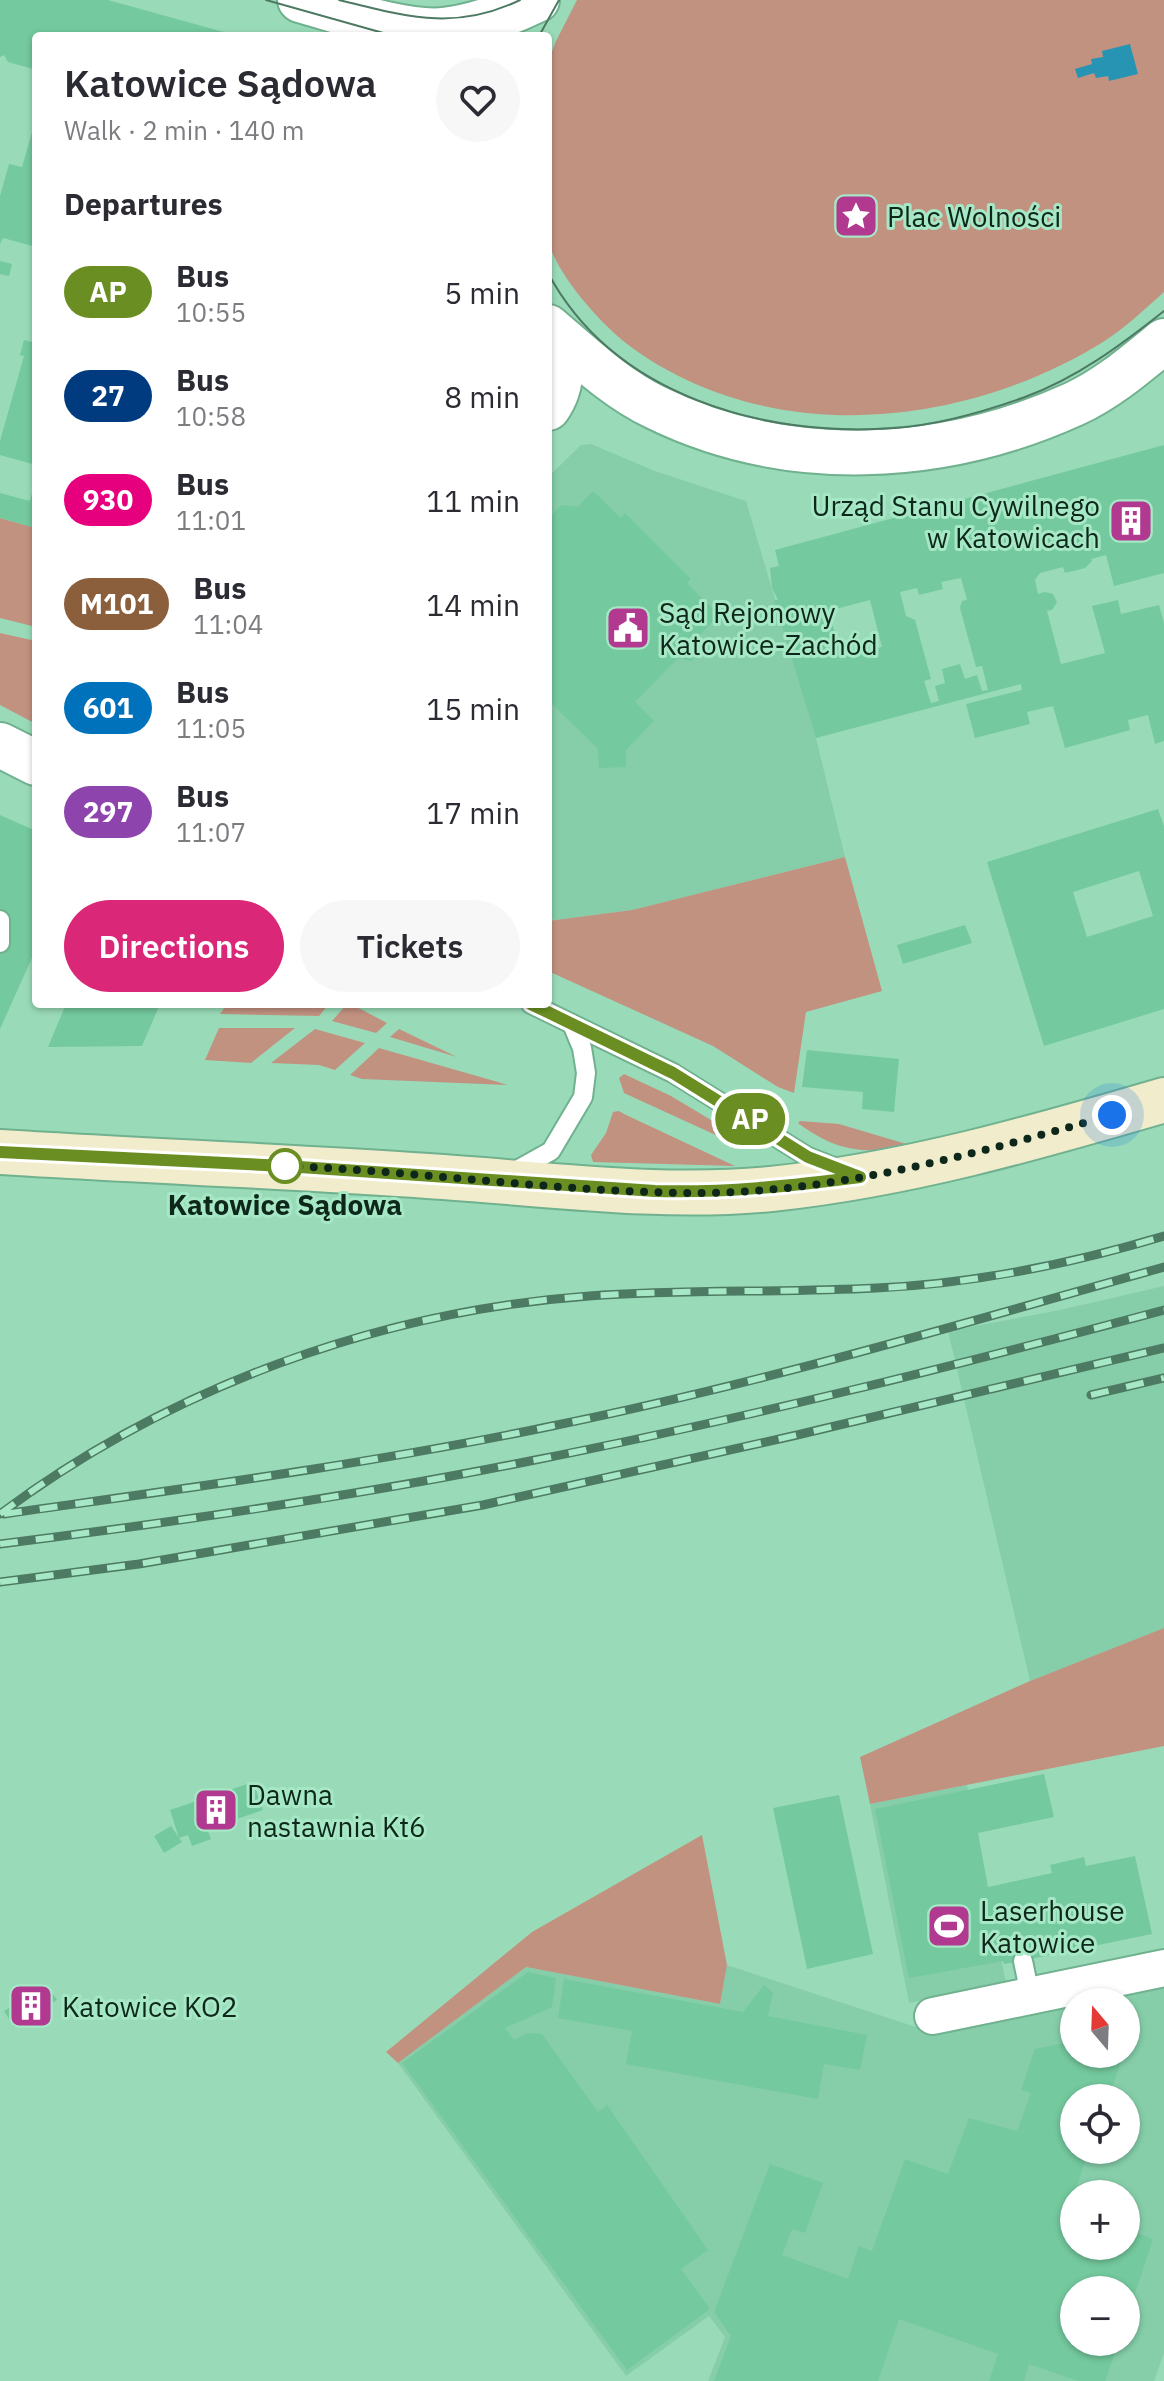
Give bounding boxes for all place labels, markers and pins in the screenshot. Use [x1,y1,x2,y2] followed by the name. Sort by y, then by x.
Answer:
[832,192,880,240] place icon: Plac Wolności
[887,198,1061,235] place label: Plac Wolności
[811,487,1100,556] place label: Urząd Stanu Cywilnego w Katowicach
[1107,497,1155,545] building icon: Urząd Stanu Cywilnego w Katowicach
[659,594,878,663] place label: Sąd Rejonowy Katowice-Zachód
[604,604,652,652] public building icon: Sąd Rejonowy Katowice-Zachód
[268,1149,302,1183] marker: Katowice Sądowa
[168,1186,402,1223] place label: Katowice Sądowa
[247,1776,426,1845] place label: Dawna nastawnia Kt6
[192,1786,240,1834] building icon: Dawna nastawnia Kt6
[980,1892,1125,1961] place label: Laserhouse Katowice
[925,1902,973,1950] sports icon: Laserhouse Katowice
[7,1982,55,2030] building icon: Katowice KO2
[62,1988,238,2025] place label: Katowice KO2

